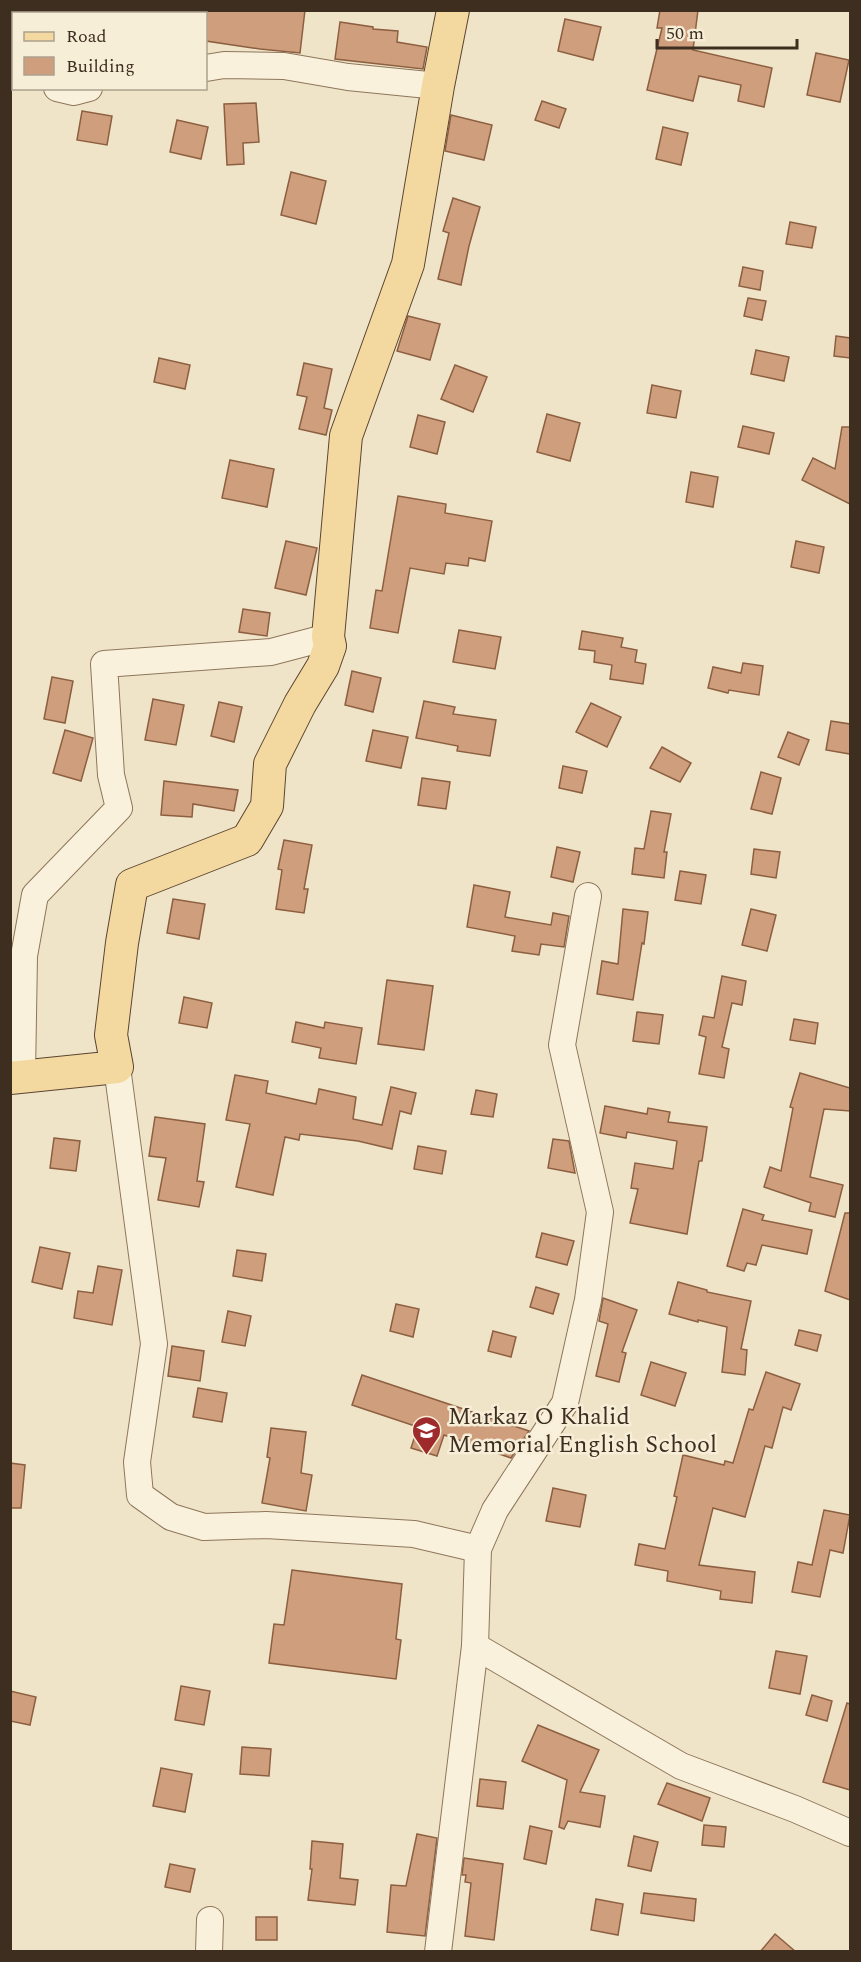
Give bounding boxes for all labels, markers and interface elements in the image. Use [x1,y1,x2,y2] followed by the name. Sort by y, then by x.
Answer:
[12,12,207,90] legend
[657,12,796,50] scale bar
[666,20,704,47] text: 50 m
[66,23,107,50] text: Road
[66,53,135,80] text: Building
[448,1399,717,1463] place label: Markaz O Khalid Memorial English School
[411,1414,443,1456] school or university icon: Markaz O Khalid Memorial English School

